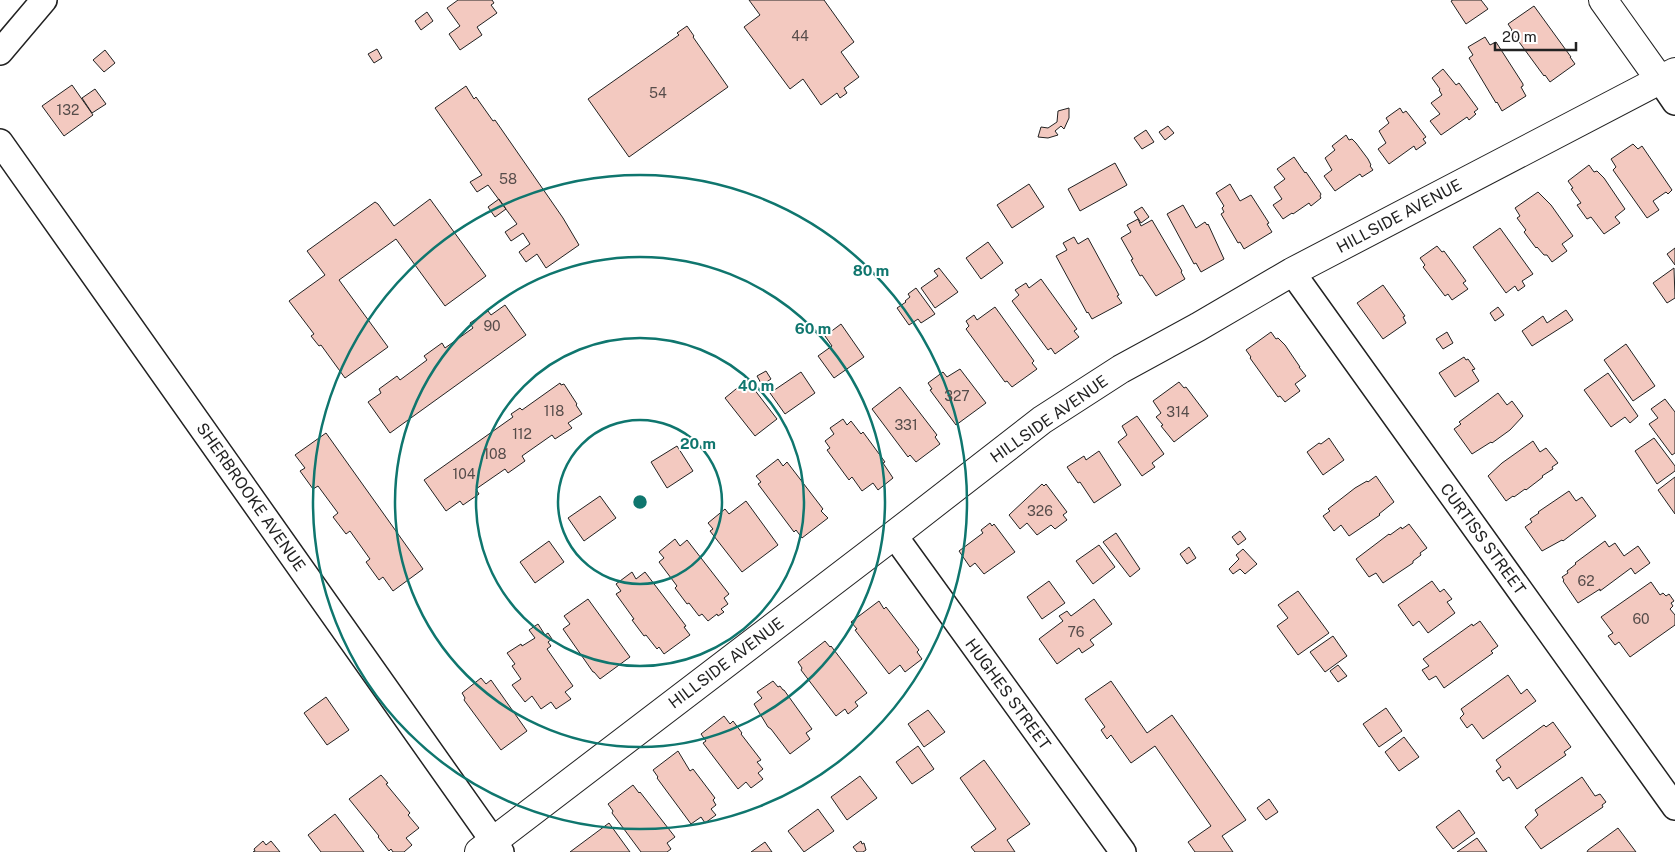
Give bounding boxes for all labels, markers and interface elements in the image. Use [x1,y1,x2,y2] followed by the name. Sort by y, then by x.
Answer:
[1495,20,1576,52] scale bar
[791,28,809,44] house number: 44
[1502,28,1537,45] text: 20 m
[649,85,667,101] house number: 54
[57,102,79,118] house number: 132
[499,171,517,187] house number: 58
[1333,175,1465,257] street label: HILLSIDE AVENUE
[853,262,889,279] text: 80 m
[483,318,501,334] house number: 90
[795,320,831,337] text: 60 m
[987,371,1111,467] street label: HILLSIDE AVENUE
[738,377,774,394] text: 40 m
[944,388,970,404] house number: 327
[544,403,564,419] house number: 118
[1166,404,1190,420] house number: 314
[894,417,918,433] house number: 331
[192,419,310,575] street label: SHERBROOKE AVENUE
[512,426,532,442] house number: 112
[680,435,716,452] text: 20 m
[483,446,507,462] house number: 108
[452,466,476,482] house number: 104
[1436,480,1530,599] street label: CURTISS STREET
[631,493,649,511] centre of rings
[1027,503,1053,519] house number: 326
[1577,573,1595,589] house number: 62
[1632,611,1650,627] house number: 60
[665,614,787,712] street label: HILLSIDE AVENUE
[1068,624,1085,640] house number: 76
[961,635,1055,754] street label: HUGHES STREET

